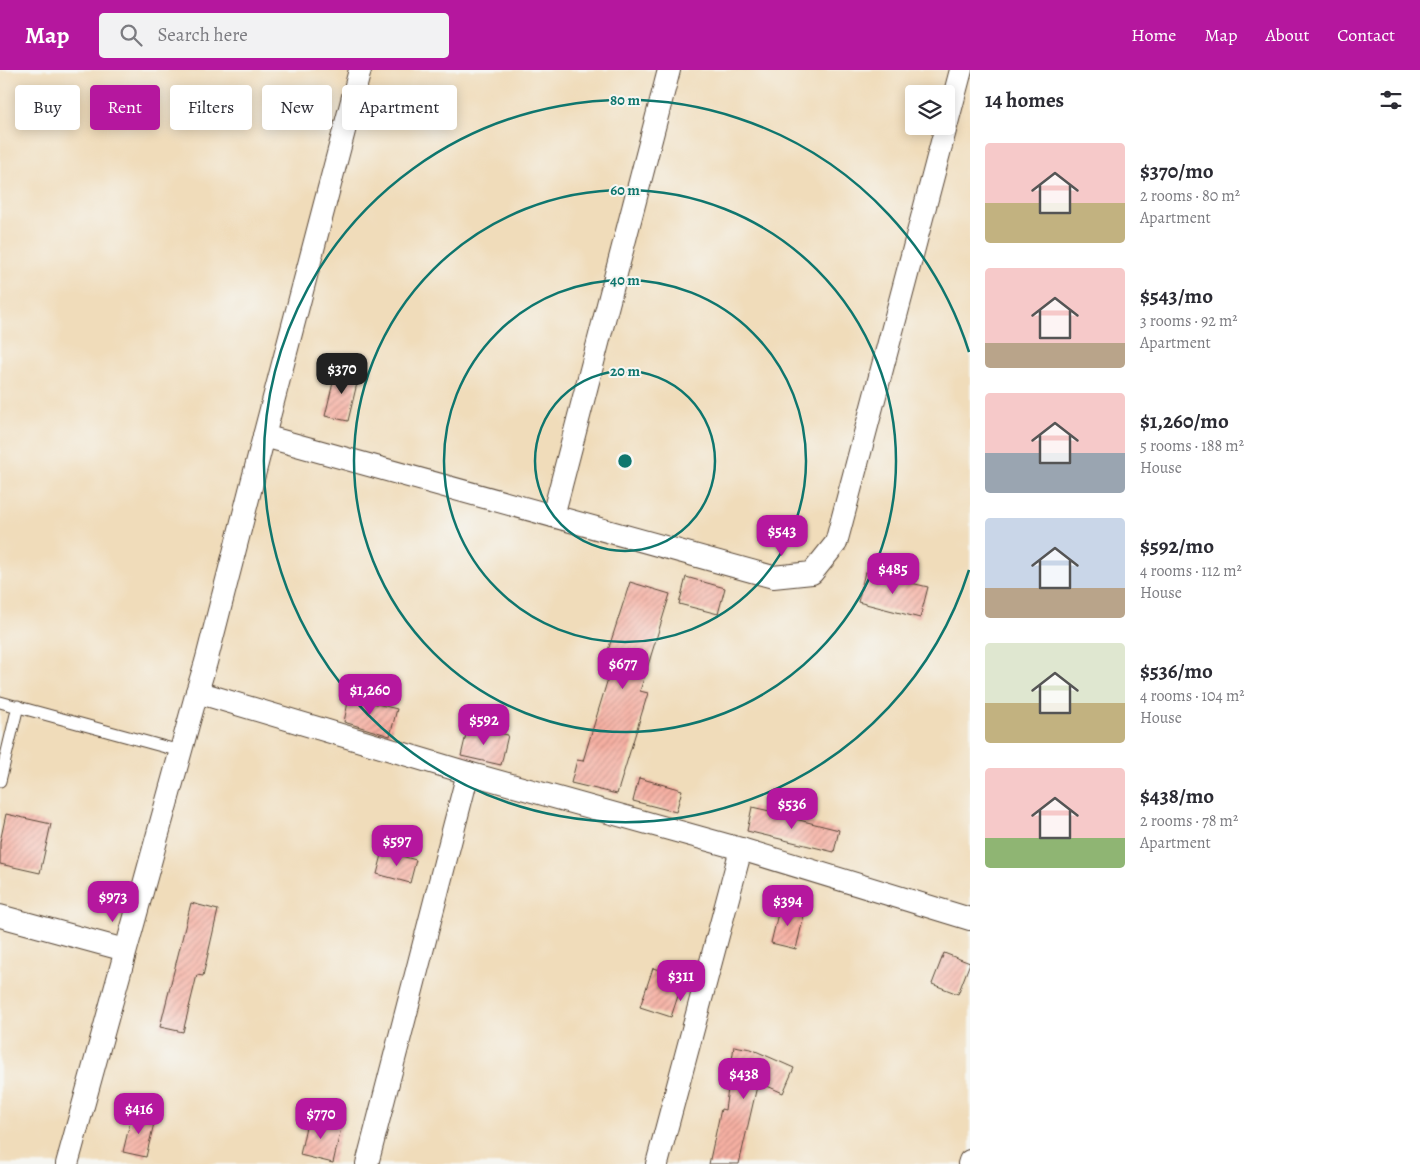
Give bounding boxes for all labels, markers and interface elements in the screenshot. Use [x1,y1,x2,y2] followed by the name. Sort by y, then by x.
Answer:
[99,13,449,58] search box
[25,19,69,51] text: Map
[117,21,145,49] icon: search
[157,22,248,48] text: Search here
[1131,23,1176,47] text: Home
[1204,23,1237,47] text: Map
[1265,23,1309,47] text: About
[1337,23,1395,47] text: Contact
[15,85,80,130] chip: Buy
[90,85,160,130] chip: Rent
[170,85,252,130] chip: Filters
[262,85,332,130] chip: New
[342,85,457,130] chip: Apartment
[905,85,955,135] map controls
[905,85,955,135] button: layers
[985,86,1064,114] text: 14 homes
[1377,86,1405,114] icon: filters
[610,90,640,110] text: 80 m
[1140,157,1214,185] text: $370/mo
[1025,163,1085,223] icon: home
[610,180,640,200] text: 60 m
[1140,185,1240,207] text: 2 rooms · 80 m²
[1140,207,1211,229] text: Apartment
[610,270,640,290] text: 40 m
[1140,282,1213,310] text: $543/mo
[1025,288,1085,348] icon: home
[1140,310,1238,332] text: 3 rooms · 92 m²
[1140,332,1211,354] text: Apartment
[312,352,372,395] pin: $370
[327,358,357,380] text: $370
[610,361,640,381] text: 20 m
[1140,407,1229,435] text: $1,260/mo
[1025,413,1085,473] icon: home
[1140,435,1244,457] text: 5 rooms · 188 m²
[616,452,634,470] centre of rings
[1140,457,1182,479] text: House
[752,514,812,557] pin: $543
[768,520,796,542] text: $543
[1140,532,1214,560] text: $592/mo
[1025,538,1085,598] icon: home
[863,552,923,595] pin: $485
[878,558,908,580] text: $485
[1140,560,1242,582] text: 4 rooms · 112 m²
[1140,582,1182,604] text: House
[593,648,653,690] pin: $677
[609,653,637,675] text: $677
[1140,657,1213,685] text: $536/mo
[1025,663,1085,723] icon: home
[329,674,411,716] pin: $1,260
[350,679,390,701] text: $1,260
[1140,685,1245,707] text: 4 rooms · 104 m²
[454,704,514,746] pin: $592
[1140,707,1182,729] text: House
[469,709,499,731] text: $592
[1140,782,1214,810] text: $438/mo
[762,788,822,830] pin: $536
[1025,788,1085,848] icon: home
[778,793,806,815] text: $536
[1140,810,1238,832] text: 2 rooms · 78 m²
[367,824,427,867] pin: $597
[383,830,411,852] text: $597
[1140,832,1211,854] text: Apartment
[83,880,143,923] pin: $973
[758,884,818,927] pin: $394
[99,886,127,908] text: $973
[773,890,803,912] text: $394
[651,960,711,1002] pin: $311
[668,965,694,987] text: $311
[714,1058,774,1100] pin: $438
[729,1063,759,1085] text: $438
[109,1092,169,1135] pin: $416
[125,1098,153,1120] text: $416
[291,1098,351,1140] pin: $770
[306,1103,336,1125] text: $770

